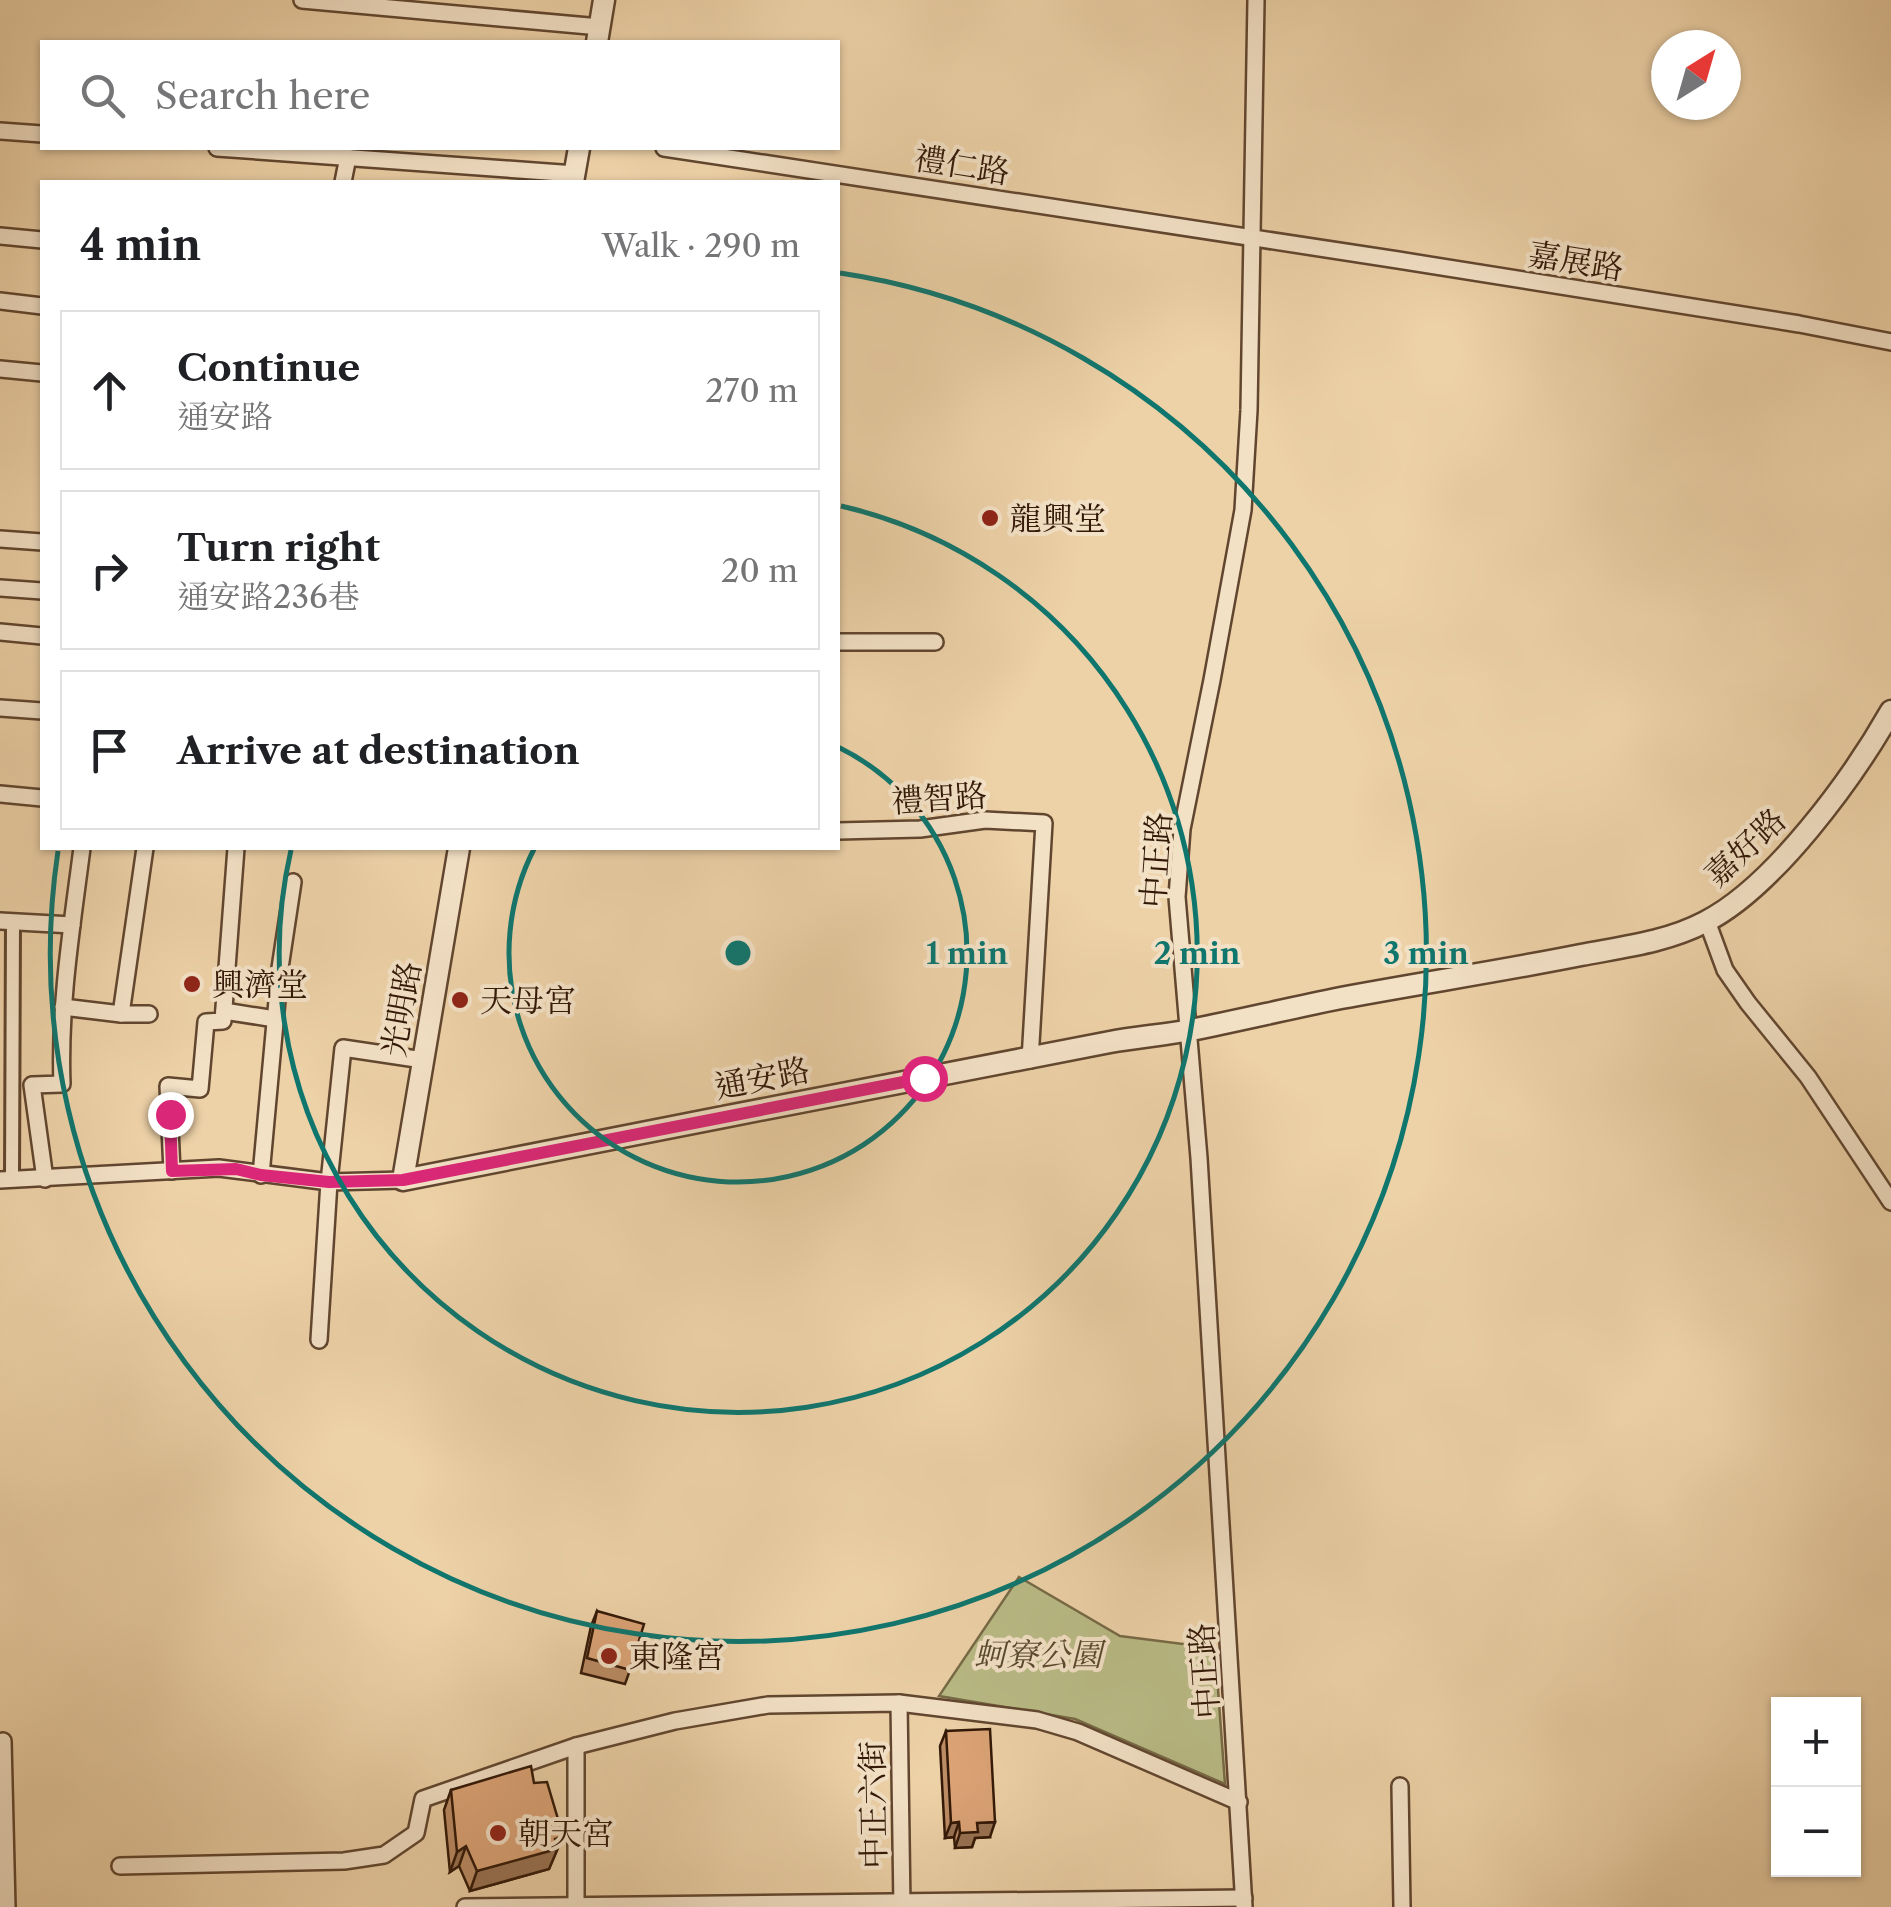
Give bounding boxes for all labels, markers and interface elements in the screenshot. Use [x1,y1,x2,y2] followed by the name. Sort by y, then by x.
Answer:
[1651,30,1741,120] north arrow
[40,40,840,150] search box
[75,68,130,123] icon: search
[155,72,370,119] text: Search here
[912,138,1012,192] street label: 禮仁路
[80,219,201,271] text: 4 min
[602,226,800,265] text: Walk · 290 m
[1526,234,1626,288] street label: 嘉展路
[177,344,360,391] text: Continue
[82,363,137,418] icon: ahead
[705,371,798,410] text: 270 m
[177,397,273,436] text: 通安路
[1010,499,1106,538] place label: 龍興堂
[979,507,1001,529] marker: 龍興堂
[177,524,380,571] text: Turn right
[82,543,137,598] icon: right
[721,551,798,590] text: 20 m
[177,577,360,616] text: 通安路236巷
[82,723,137,778] icon: arrive
[177,727,580,774] text: Arrive at destination
[890,775,988,821] street label: 禮智路
[1697,800,1793,894] street label: 嘉好路
[1133,811,1179,909] street label: 中正路
[720,935,756,971] centre of rings
[926,935,1009,972] text: 1 min
[1154,935,1241,972] text: 2 min
[1383,935,1469,972] text: 3 min
[373,958,429,1060] street label: 光明路
[212,965,308,1004] place label: 興濟堂
[181,973,203,995] marker: 興濟堂
[480,981,576,1020] place label: 天母宮
[449,989,471,1011] marker: 天母宮
[711,1050,813,1106] street label: 通安路
[902,1056,948,1102] route start
[148,1092,194,1138] route end
[1181,1622,1227,1720] street label: 中正路
[974,1635,1107,1674] park label: 蚵寮公園
[629,1637,725,1676] place label: 東隆宮
[598,1645,620,1667] marker: 東隆宮
[1771,1697,1861,1877] map controls
[1771,1697,1861,1787] button: +
[852,1741,894,1869] street label: 中正六街
[1771,1787,1861,1877] button: −
[518,1814,614,1853] place label: 朝天宮
[487,1822,509,1844] marker: 朝天宮

